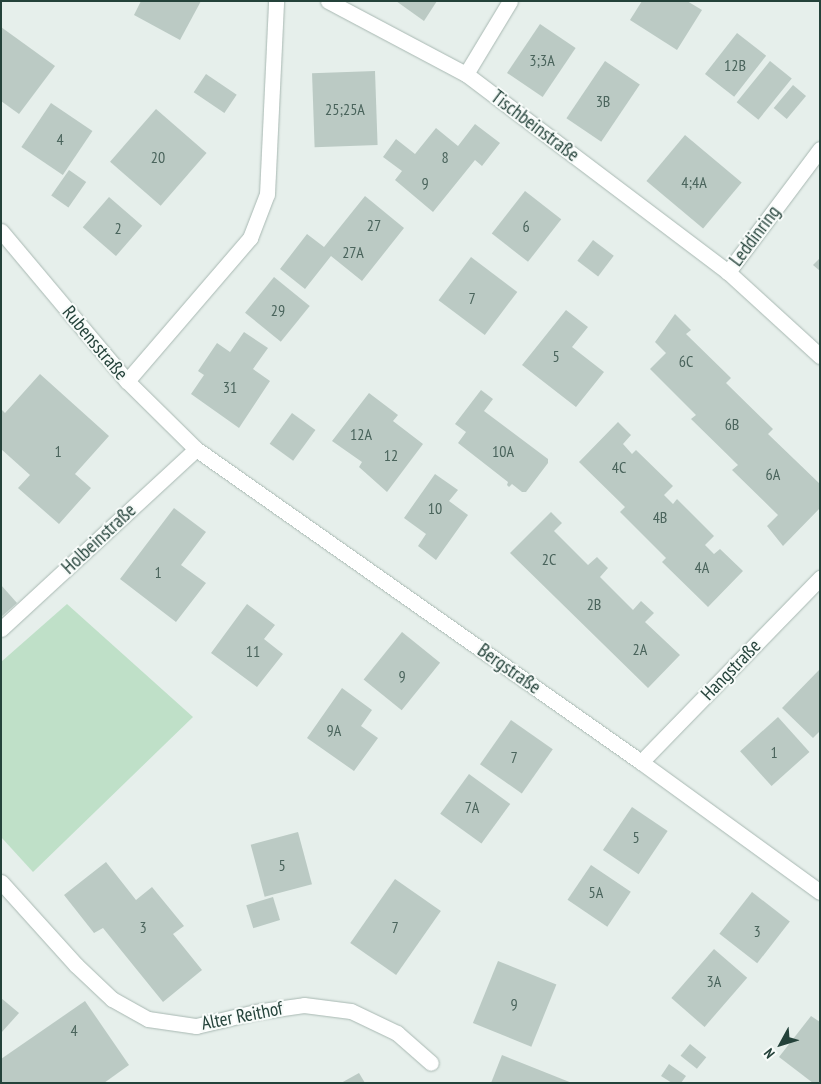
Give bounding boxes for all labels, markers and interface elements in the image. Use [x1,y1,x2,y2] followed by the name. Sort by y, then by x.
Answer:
[529,50,555,70] house number: 3;3A
[724,55,746,75] house number: 12B
[486,86,584,166] street label: Tischbeinstraße
[596,91,610,111] house number: 3B
[325,99,365,119] house number: 25;25A
[56,129,64,149] house number: 4
[151,147,165,167] house number: 20
[441,147,449,167] house number: 8
[681,172,707,192] house number: 4;4A
[421,173,429,193] house number: 9
[725,201,785,271] street label: Leddinring
[367,215,381,235] house number: 27
[522,216,530,236] house number: 6
[114,218,122,238] house number: 2
[342,242,364,262] house number: 27A
[468,288,476,308] house number: 7
[271,300,285,320] house number: 29
[57,301,133,385] street label: Rubensstraße
[552,346,560,366] house number: 5
[679,351,693,371] house number: 6C
[223,377,237,397] house number: 31
[725,414,739,434] house number: 6B
[350,424,372,444] house number: 12A
[54,441,62,461] house number: 1
[492,441,514,461] house number: 10A
[384,445,398,465] house number: 12
[612,457,626,477] house number: 4C
[766,464,780,484] house number: 6A
[428,498,442,518] house number: 10
[57,499,141,579] street label: Holbeinstraße
[653,507,667,527] house number: 4B
[542,549,556,569] house number: 2C
[695,557,709,577] house number: 4A
[154,562,162,582] house number: 1
[587,594,601,614] house number: 2B
[696,635,766,705] street label: Hangstraße
[473,639,545,699] street label: Bergstraße
[633,639,647,659] house number: 2A
[246,641,260,661] house number: 11
[398,666,406,686] house number: 9
[327,720,341,740] house number: 9A
[770,742,778,762] house number: 1
[510,747,518,767] house number: 7
[465,797,479,817] house number: 7A
[632,827,640,847] house number: 5
[278,855,286,875] house number: 5
[589,882,603,902] house number: 5A
[139,917,147,937] house number: 3
[391,917,399,937] house number: 7
[753,921,761,941] house number: 3
[707,971,721,991] house number: 3A
[510,994,518,1014] house number: 9
[199,997,285,1035] street label: Alter Reithof
[756,1019,806,1069] north arrow
[70,1020,78,1040] house number: 4
[760,1045,779,1062] text: N

